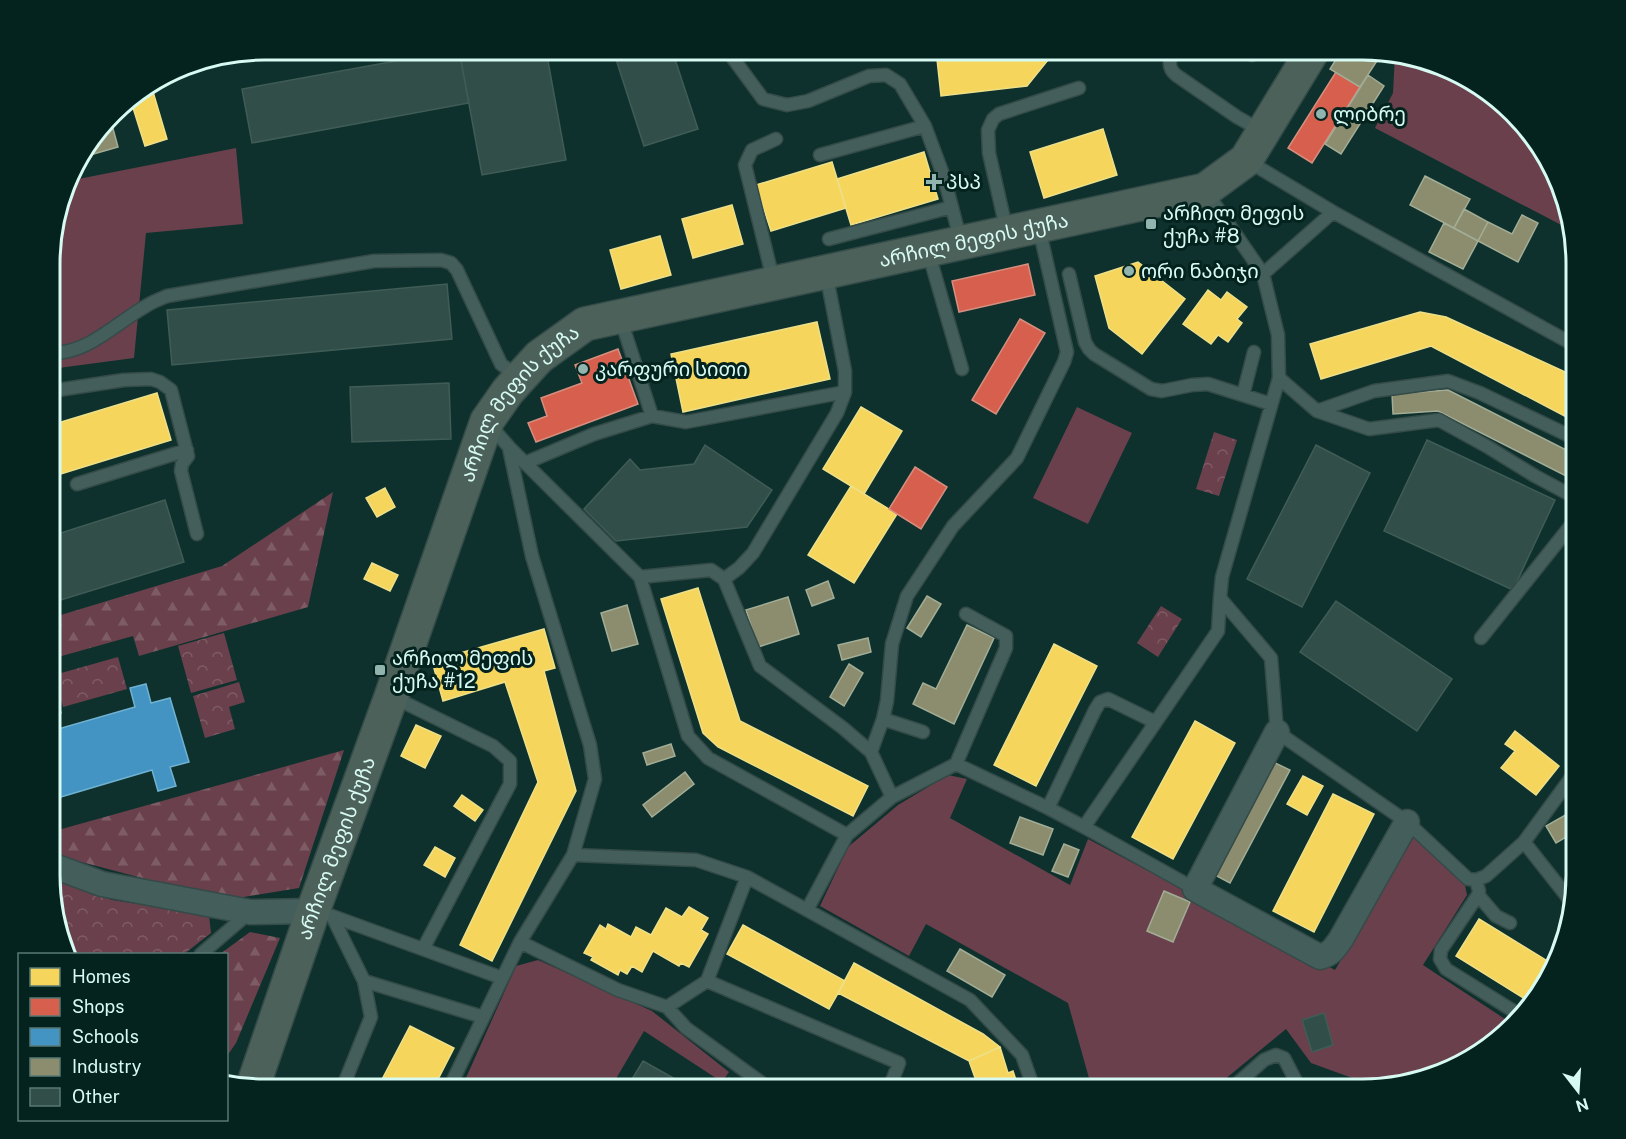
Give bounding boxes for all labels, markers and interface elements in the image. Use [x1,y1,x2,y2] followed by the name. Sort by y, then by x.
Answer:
[1333,102,1406,127] place label: ლიბრე
[1314,107,1328,121] marker: ლიბრე
[946,170,981,194] place label: პსპ
[927,175,941,189] marker: პსპ
[1163,201,1304,248] place label: არჩილ მეფის ქუჩა #8
[877,208,1070,272] street label: არჩილ მეფის ქუჩა
[1144,217,1158,231] marker: არჩილ მეფის ქუჩა #8
[1141,259,1259,283] place label: ორი ნაბიჯი
[1122,264,1136,278] marker: ორი ნაბიჯი
[455,320,584,485] street label: არჩილ მეფის ქუჩა
[595,357,748,381] place label: კარფური სითი
[576,362,590,376] marker: კარფური სითი
[392,646,533,693] place label: არჩილ მეფის ქუჩა #12
[373,663,387,677] marker: არჩილ მეფის ქუჩა #12
[292,753,380,943] street label: არჩილ მეფის ქუჩა
[18,953,228,1121] legend
[72,966,131,987] text: Homes
[72,996,124,1017] text: Shops
[72,1026,139,1047] text: Schools
[72,1056,142,1077] text: Industry
[1548,1061,1608,1121] north arrow
[72,1086,120,1107] text: Other
[1573,1094,1591,1116] text: N

